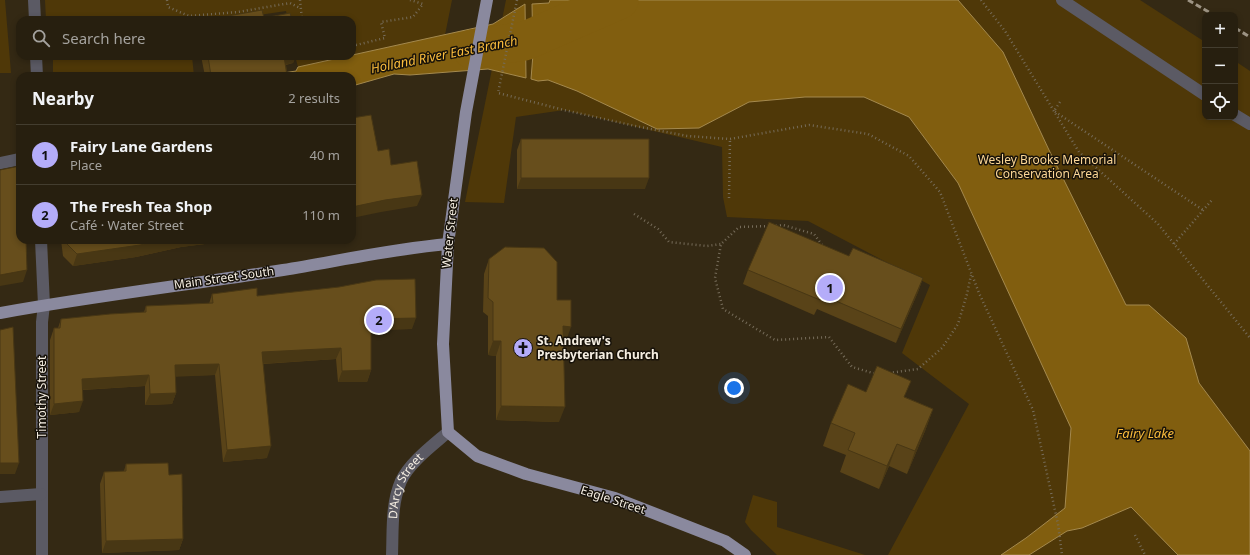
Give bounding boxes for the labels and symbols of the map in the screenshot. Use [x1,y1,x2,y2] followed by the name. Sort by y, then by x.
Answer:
[369,31,519,77] water label: Holland River East Branch
[978,151,1116,182] park label: Wesley Brooks Memorial Conservation Area
[437,196,462,269] street label: Water Street
[173,262,275,293] street label: Main Street South
[817,273,843,303] pin: 1
[366,305,392,335] pin: 2
[537,332,659,363] place label: St. Andrew's Presbyterian Church
[512,337,534,359] church icon: St. Andrew's Presbyterian Church
[33,355,50,438] street label: Timothy Street
[724,378,744,398] your location
[1116,424,1174,442] water label: Fairy Lake
[384,448,427,519] street label: D'Arcy Street
[579,481,648,518] street label: Eagle Street

